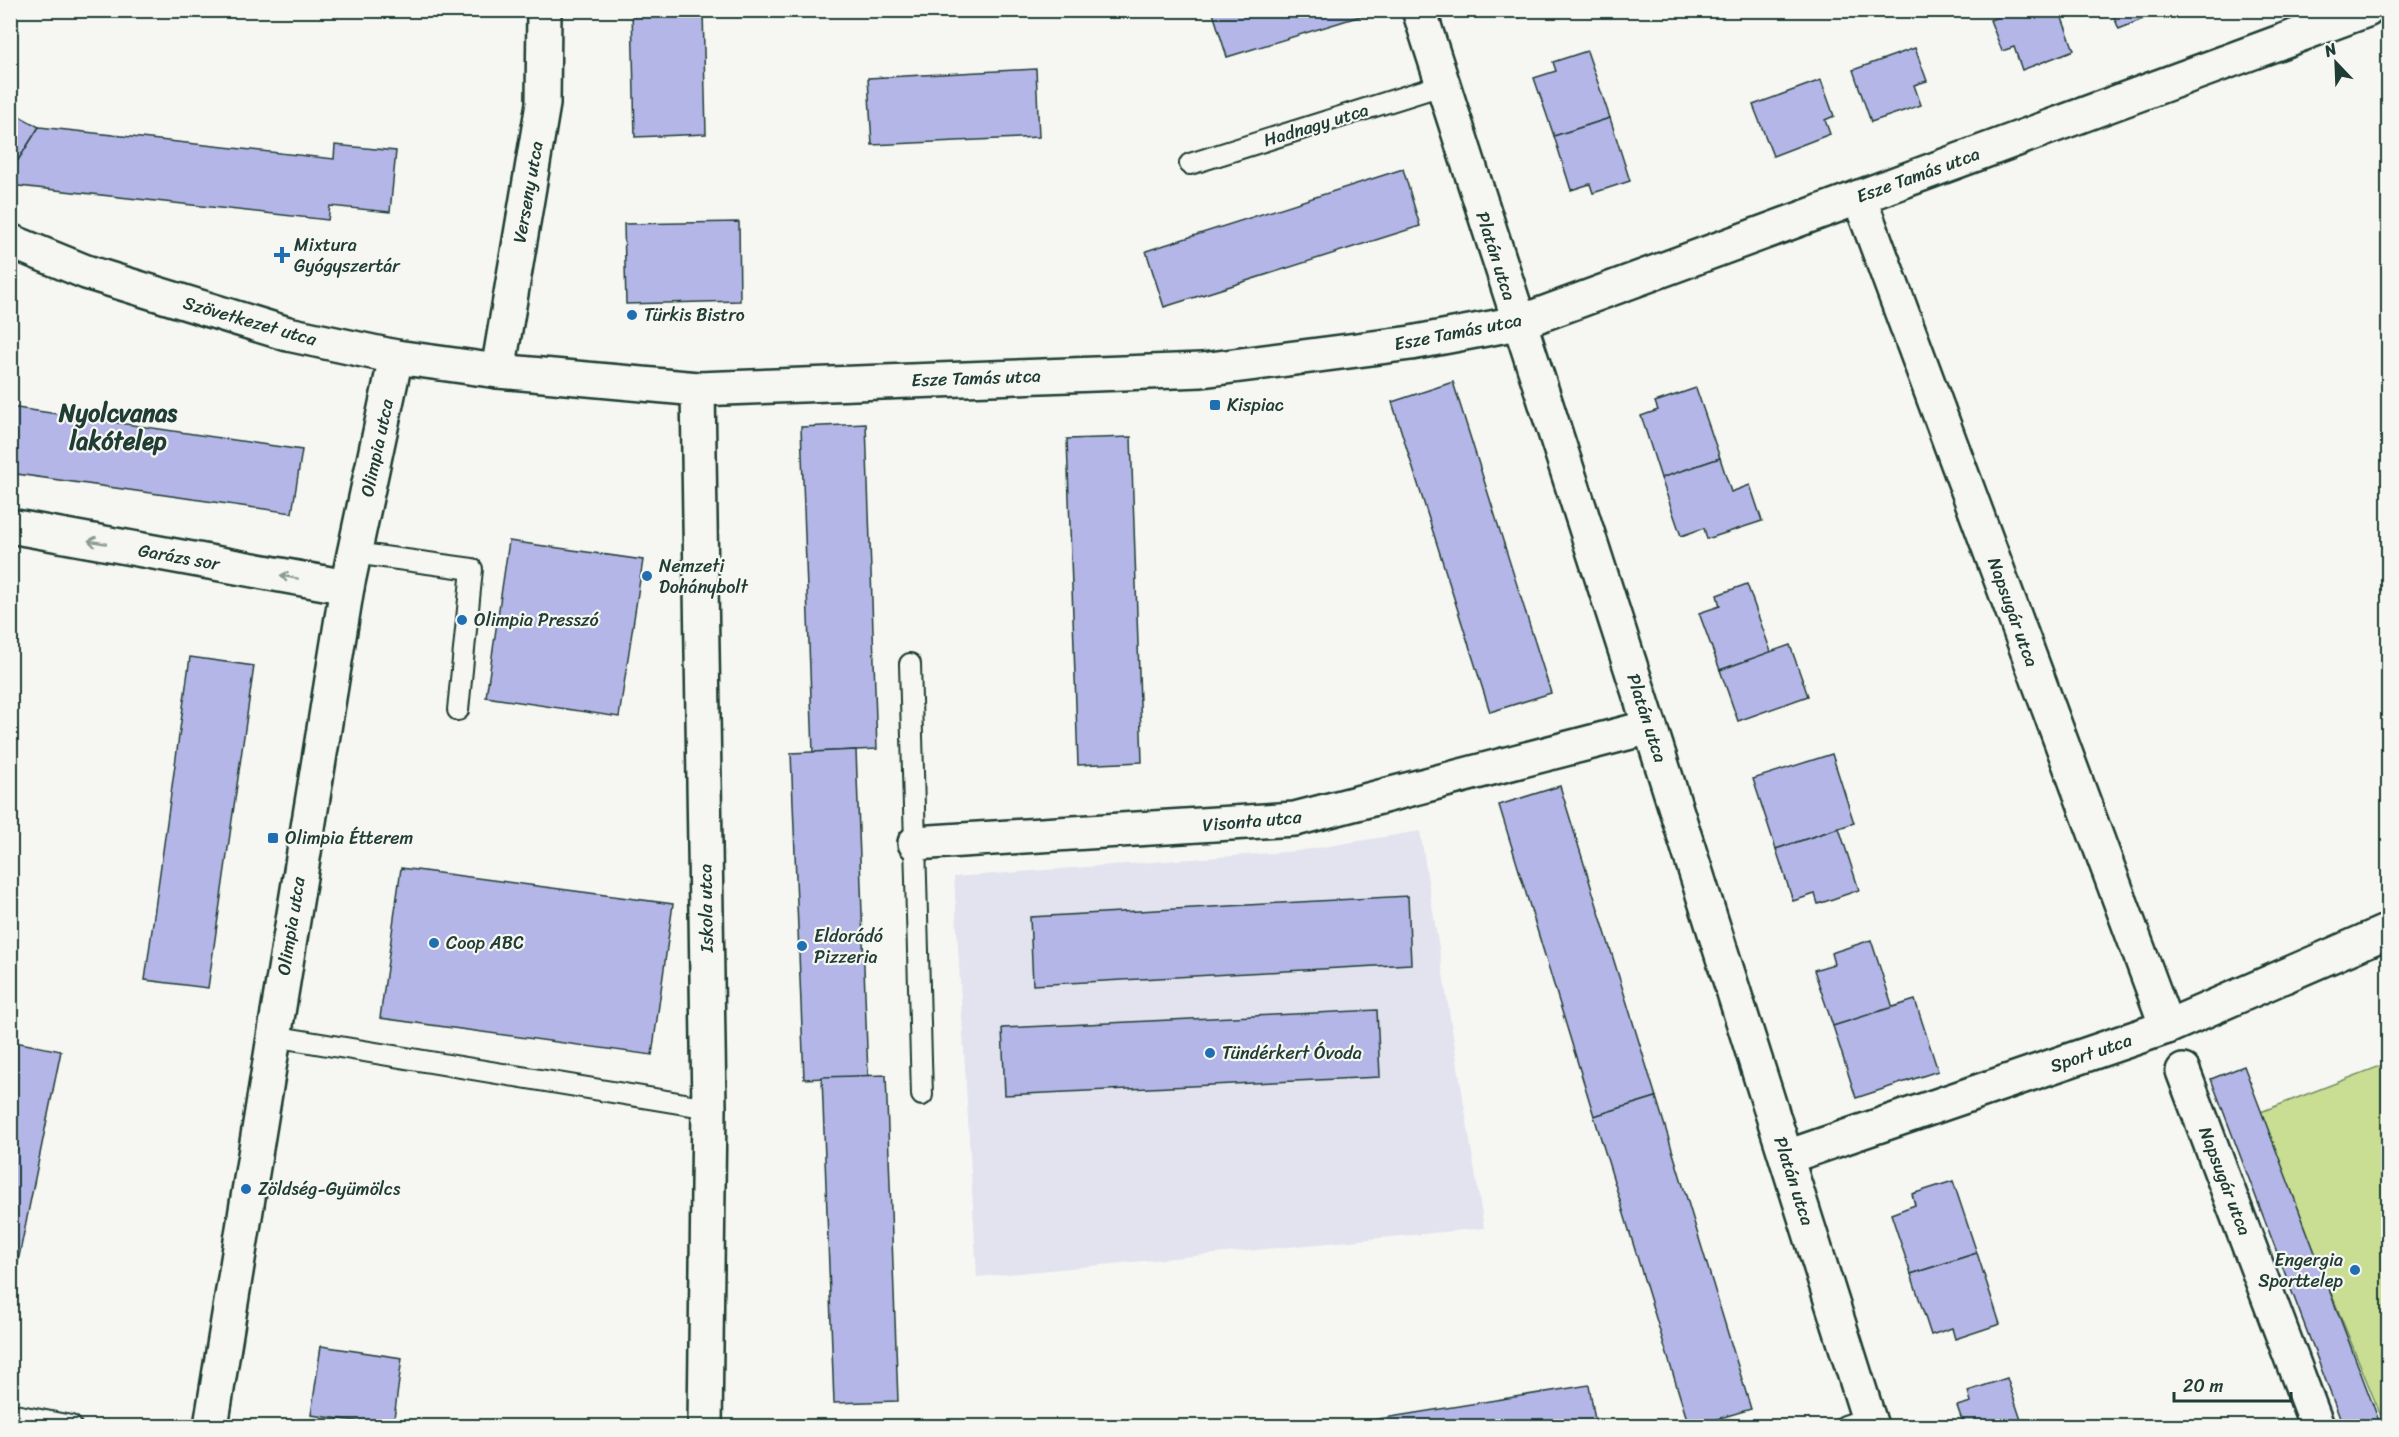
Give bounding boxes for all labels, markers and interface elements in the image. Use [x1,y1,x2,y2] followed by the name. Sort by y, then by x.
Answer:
[2306,33,2366,93] north arrow
[2319,34,2342,66] text: N
[1259,94,1373,156] street label: Hadnagy utca
[1852,138,1984,212] street label: Esze Tamás utca
[503,139,553,245] street label: Verseny utca
[1467,207,1525,305] street label: Platán utca
[294,229,401,282] place label: Mixtura Gyógyszertár
[275,248,289,262] marker: Mixtura Gyógyszertár
[180,287,321,356] street label: Szövetkezet utca
[644,299,745,331] place label: Türkis Bistro
[1391,304,1525,360] street label: Esze Tamás utca
[625,308,639,322] marker: Türkis Bistro
[911,360,1041,396] street label: Esze Tamás utca
[1227,389,1284,421] place label: Kispiac
[58,392,178,462] district label: Nyolcvanas lakótelep
[351,395,403,500] street label: Olimpia utca
[1208,398,1222,412] marker: Kispiac
[136,534,224,580] street label: Garázs sor
[88,536,108,547] one-way arrow
[659,550,748,603] place label: Nemzeti Dohánybolt
[1978,553,2048,671] street label: Napsugár utca
[640,569,654,583] marker: Nemzeti Dohánybolt
[280,571,299,582] one-way arrow
[474,604,600,636] place label: Olimpia Presszó
[455,613,469,627] marker: Olimpia Presszó
[1618,669,1676,767] street label: Platán utca
[1201,801,1304,841] street label: Visonta utca
[285,822,414,854] place label: Olimpia Étterem
[266,831,280,845] marker: Olimpia Étterem
[689,863,723,954] street label: Iskola utca
[267,874,315,978] street label: Olimpia utca
[814,920,884,973] place label: Eldorádó Pizzeria
[446,927,524,959] place label: Coop ABC
[427,936,441,950] marker: Coop ABC
[795,939,809,953] marker: Eldorádó Pizzeria
[2046,1024,2136,1082] street label: Sport utca
[1222,1037,1362,1069] place label: Tündérkert Óvoda
[1203,1046,1217,1060] marker: Tündérkert Óvoda
[2190,1122,2260,1240] street label: Napsugár utca
[1765,1132,1823,1230] street label: Platán utca
[258,1173,401,1205] place label: Zöldség-Gyümölcs
[239,1182,253,1196] marker: Zöldség-Gyümölcs
[2258,1244,2343,1297] place label: Engergia Sporttelep
[2348,1263,2362,1277] marker: Engergia Sporttelep
[2174,1365,2291,1403] scale bar
[2183,1370,2223,1402] text: 20 m

